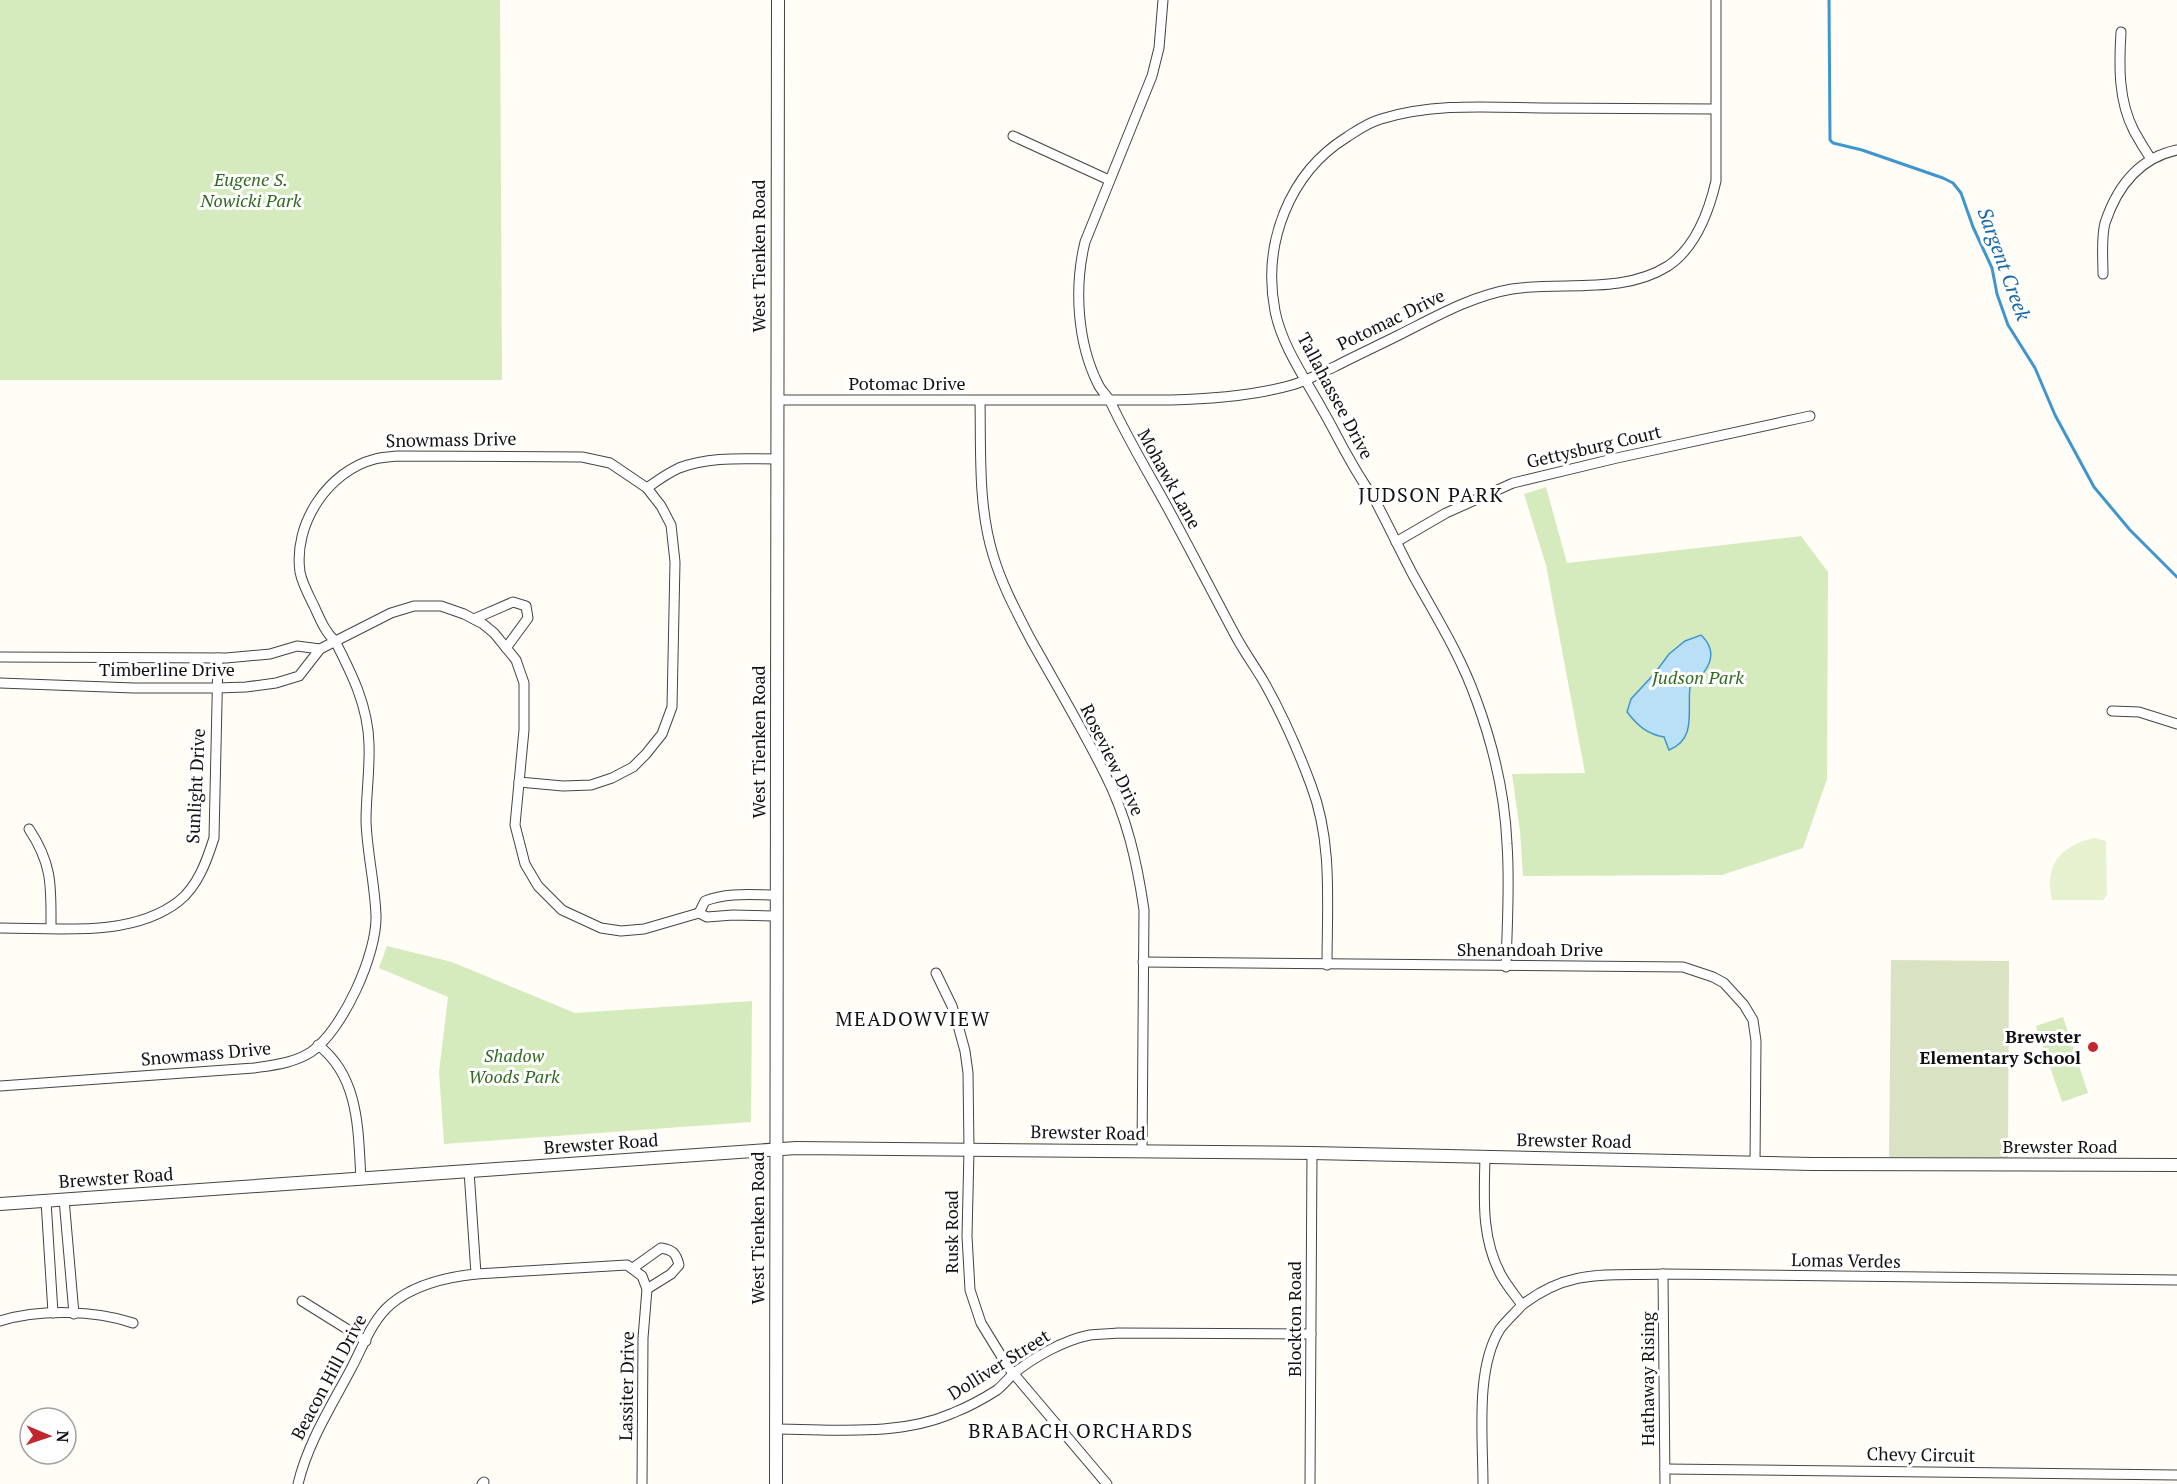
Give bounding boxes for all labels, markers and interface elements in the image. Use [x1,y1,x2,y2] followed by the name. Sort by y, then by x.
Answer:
[200,167,302,212] park label: Eugene S. Nowicki Park
[746,179,770,333] street label: West Tienken Road
[1971,203,2038,325] water label: Sargent Creek
[1333,283,1448,356] street label: Potomac Drive
[1292,328,1379,463] street label: Tallahassee Drive
[849,371,965,395] street label: Potomac Drive
[1524,419,1664,473] street label: Gettysburg Court
[1133,424,1207,533] street label: Mohawk Lane
[385,426,517,452] street label: Snowmass Drive
[1358,481,1504,508] district label: JUDSON PARK
[99,657,235,681] street label: Timberline Drive
[746,665,770,819] street label: West Tienken Road
[1651,665,1744,689] park label: Judson Park
[1075,700,1150,819] street label: Roseview Drive
[180,728,210,844] street label: Sunlight Drive
[1457,937,1603,961] street label: Shenandoah Drive
[835,1005,991,1032] district label: MEADOWVIEW
[1919,1024,2081,1069] place label: Brewster Elementary School
[140,1035,272,1071] street label: Snowmass Drive
[2086,1040,2100,1054] marker: Brewster Elementary School
[468,1043,560,1088] park label: Shadow Woods Park
[1030,1119,1146,1145] street label: Brewster Road
[543,1127,659,1159] street label: Brewster Road
[1516,1127,1632,1153] street label: Brewster Road
[2002,1134,2118,1158] street label: Brewster Road
[745,1151,769,1305] street label: West Tienken Road
[58,1161,174,1193] street label: Brewster Road
[939,1190,963,1274] street label: Rusk Road
[1791,1247,1901,1273] street label: Lomas Verdes
[1282,1261,1306,1377] street label: Blockton Road
[285,1310,371,1444] street label: Beacon Hill Drive
[1635,1311,1659,1446] street label: Hathaway Rising
[943,1323,1054,1405] street label: Dolliver Street
[613,1331,639,1441] street label: Lassiter Drive
[18,1406,78,1466] north arrow
[968,1417,1194,1444] district label: BRABACH ORCHARDS
[52,1430,74,1443] text: N
[1866,1441,1976,1467] street label: Chevy Circuit

